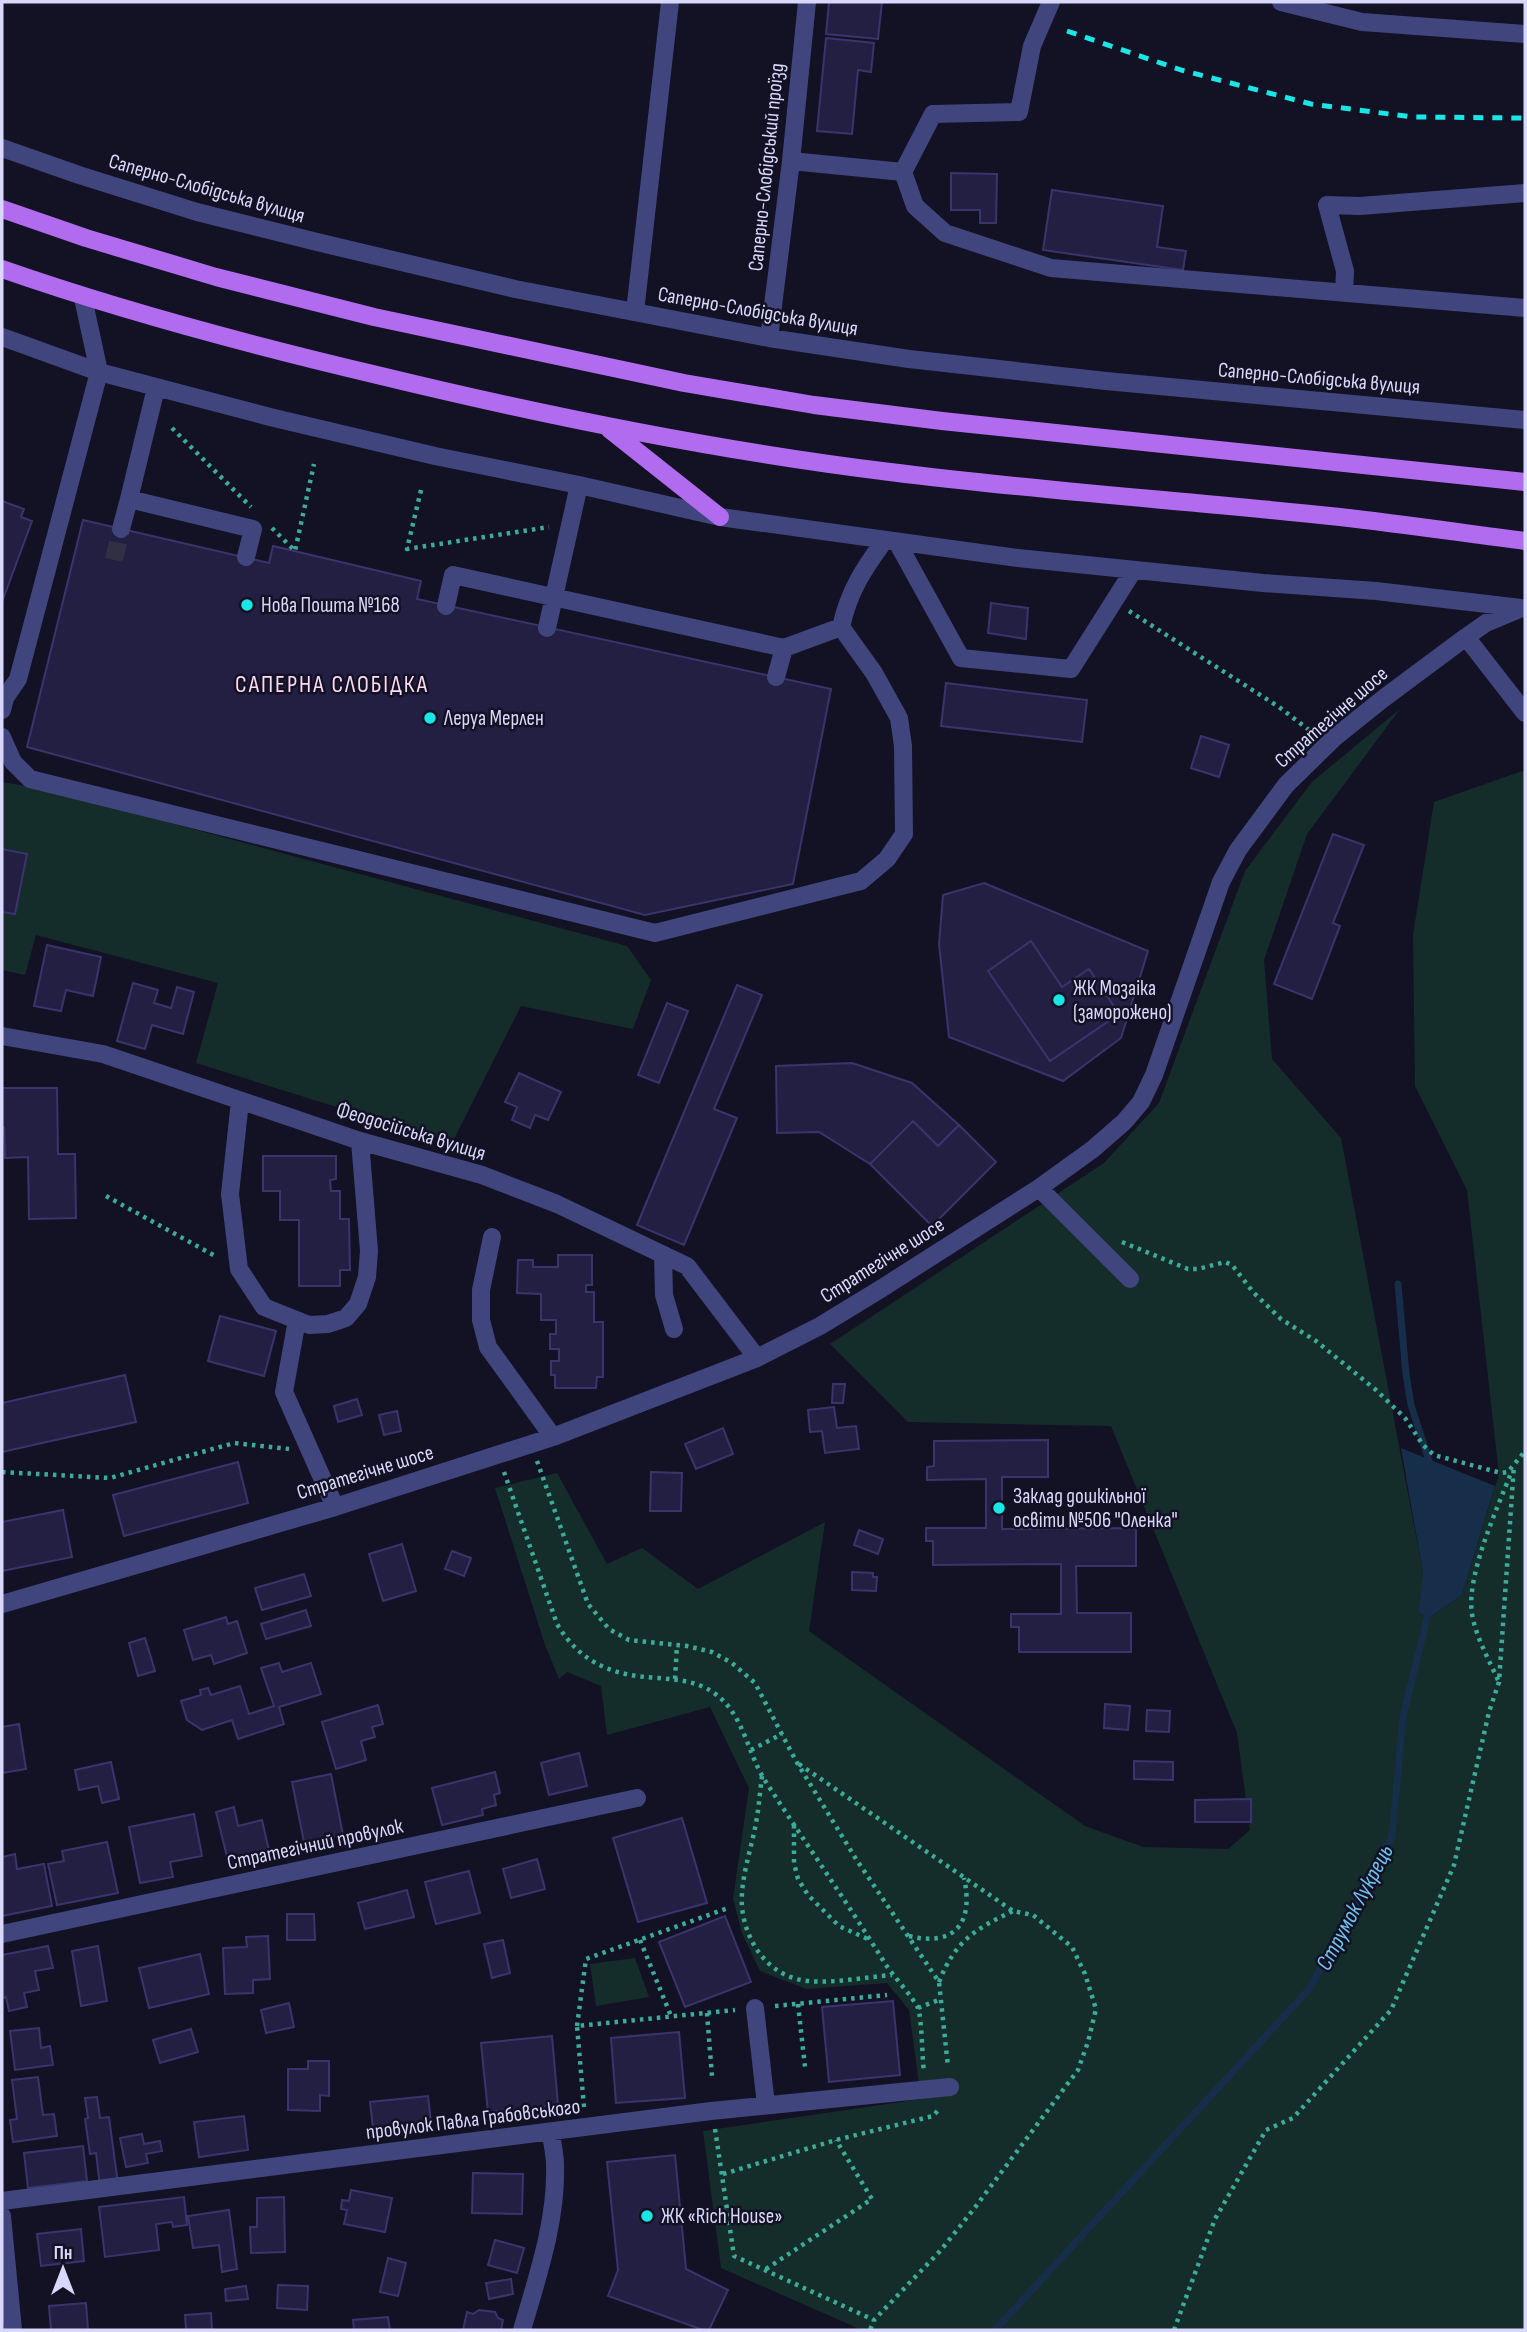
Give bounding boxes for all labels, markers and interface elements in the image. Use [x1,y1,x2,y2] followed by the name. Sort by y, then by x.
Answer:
[743,62,790,272] street label: Саперно-Слобідський проїзд
[106,149,308,228] street label: Саперно-Слобідська вулиця
[656,282,860,341] street label: Саперно-Слобідська вулиця
[1217,357,1421,400] street label: Саперно-Слобідська вулиця
[261,593,400,618] place label: Нова Пошта №168
[239,597,255,613] marker: Нова Пошта №168
[1270,661,1393,773] street label: Стратегічне шосе
[235,670,429,699] district label: САПЕРНА СЛОБІДКА
[443,706,544,731] place label: Леруа Мерлен
[422,710,438,726] marker: Леруа Мерлен
[1073,976,1172,1025] place label: ЖК Мозаіка (заморожено)
[1051,992,1067,1008] marker: ЖК Мозаіка (заморожено)
[333,1097,489,1166] street label: Феодосійська вулиця
[816,1212,949,1309] street label: Стратегічне шосе
[294,1440,437,1505] street label: Стратегічне шосе
[1013,1484,1178,1533] place label: Заклад дошкільної освіти №506 "Оленка"
[991,1500,1007,1516] marker: Заклад дошкільної освіти №506 "Оленка"
[225,1814,405,1875] street label: Стратегічний провулок
[1310,1840,1400,1975] water label: Струмок Лукрець
[365,2094,582,2145] street label: провулок Павла Грабовського
[661,2204,783,2229] place label: ЖК «Rich House»
[639,2208,655,2224] marker: ЖК «Rich House»
[28,2234,98,2304] north arrow
[54,2242,72,2265] text: Пн

